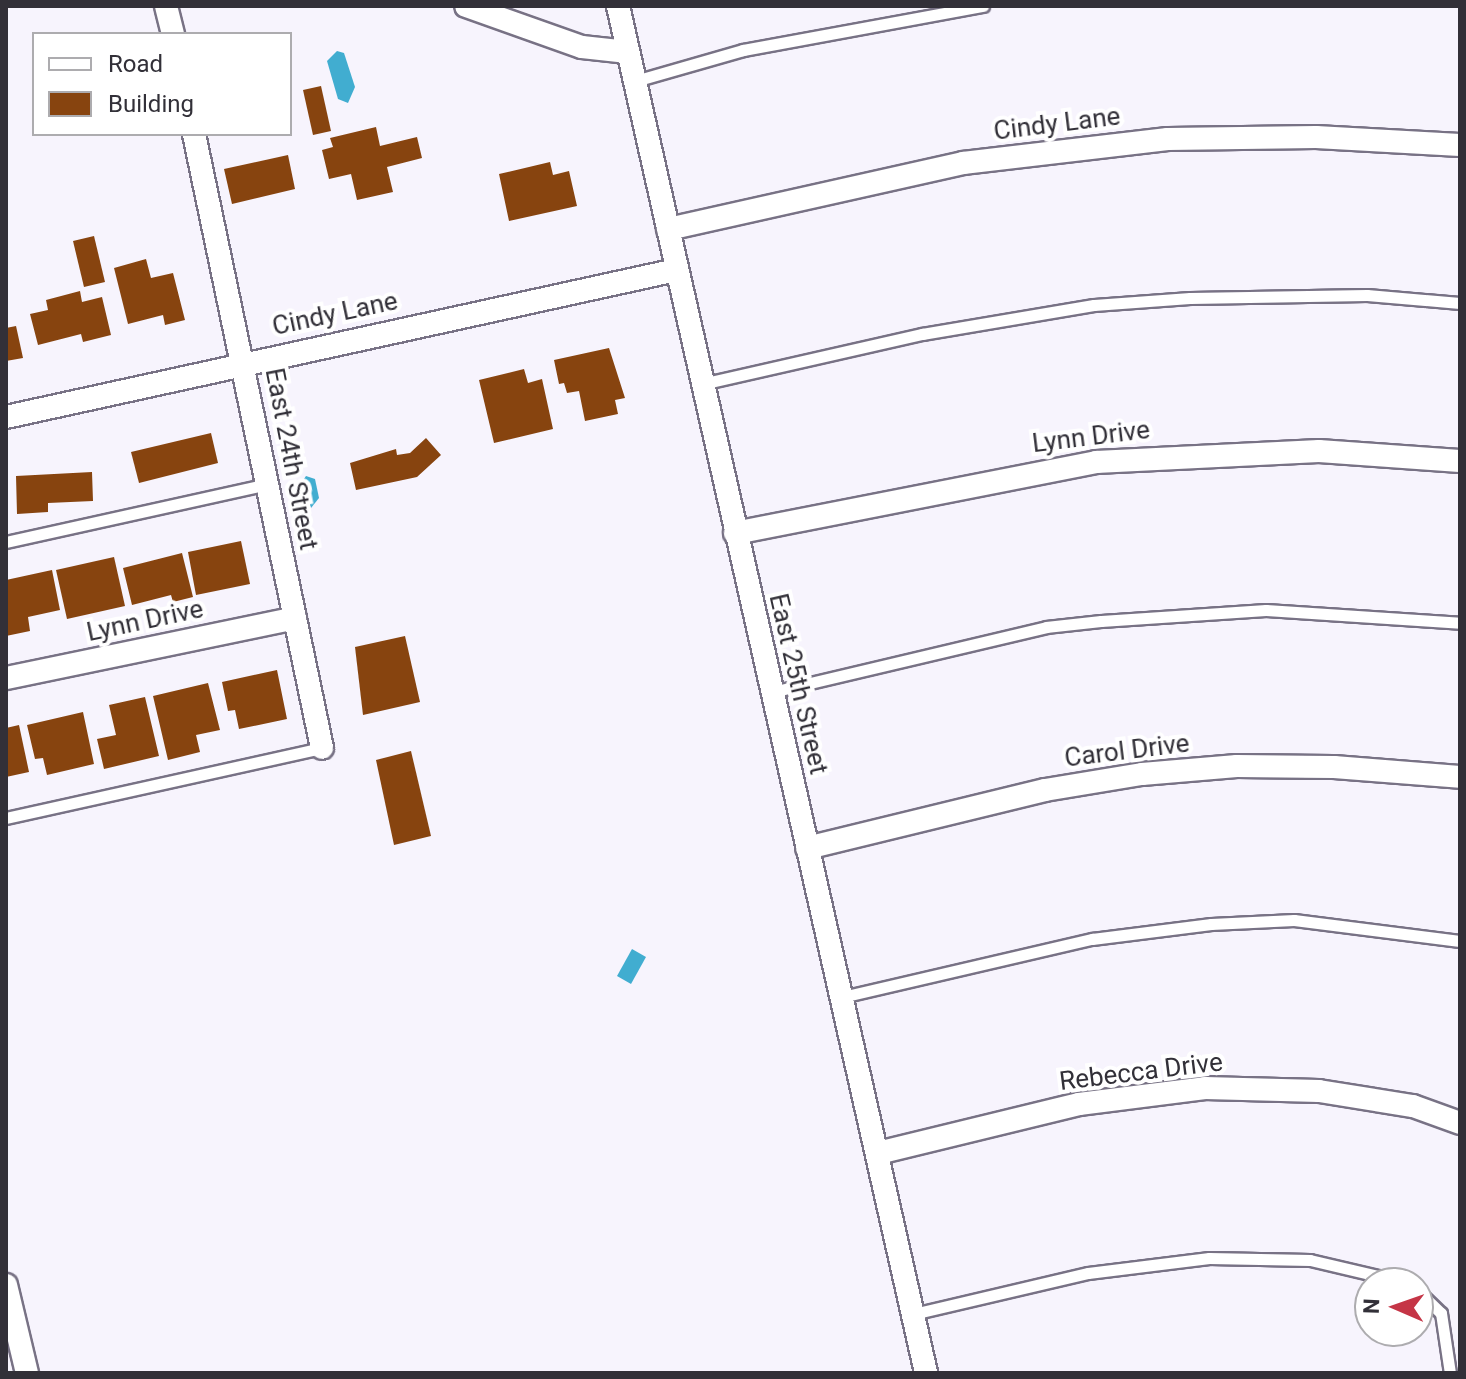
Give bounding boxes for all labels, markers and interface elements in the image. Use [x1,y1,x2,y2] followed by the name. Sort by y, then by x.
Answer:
[32,32,292,136] legend
[108,50,163,78] text: Road
[108,90,194,118] text: Building
[992,101,1122,147] street label: Cindy Lane
[269,286,401,342] street label: Cindy Lane
[258,366,324,552] street label: East 24th Street
[1030,414,1152,460] street label: Lynn Drive
[762,591,834,777] street label: East 25th Street
[84,593,206,649] street label: Lynn Drive
[1063,728,1191,774] street label: Carol Drive
[1058,1046,1224,1098] street label: Rebecca Drive
[1354,1267,1434,1347] north arrow
[1359,1298,1384,1314] text: N

